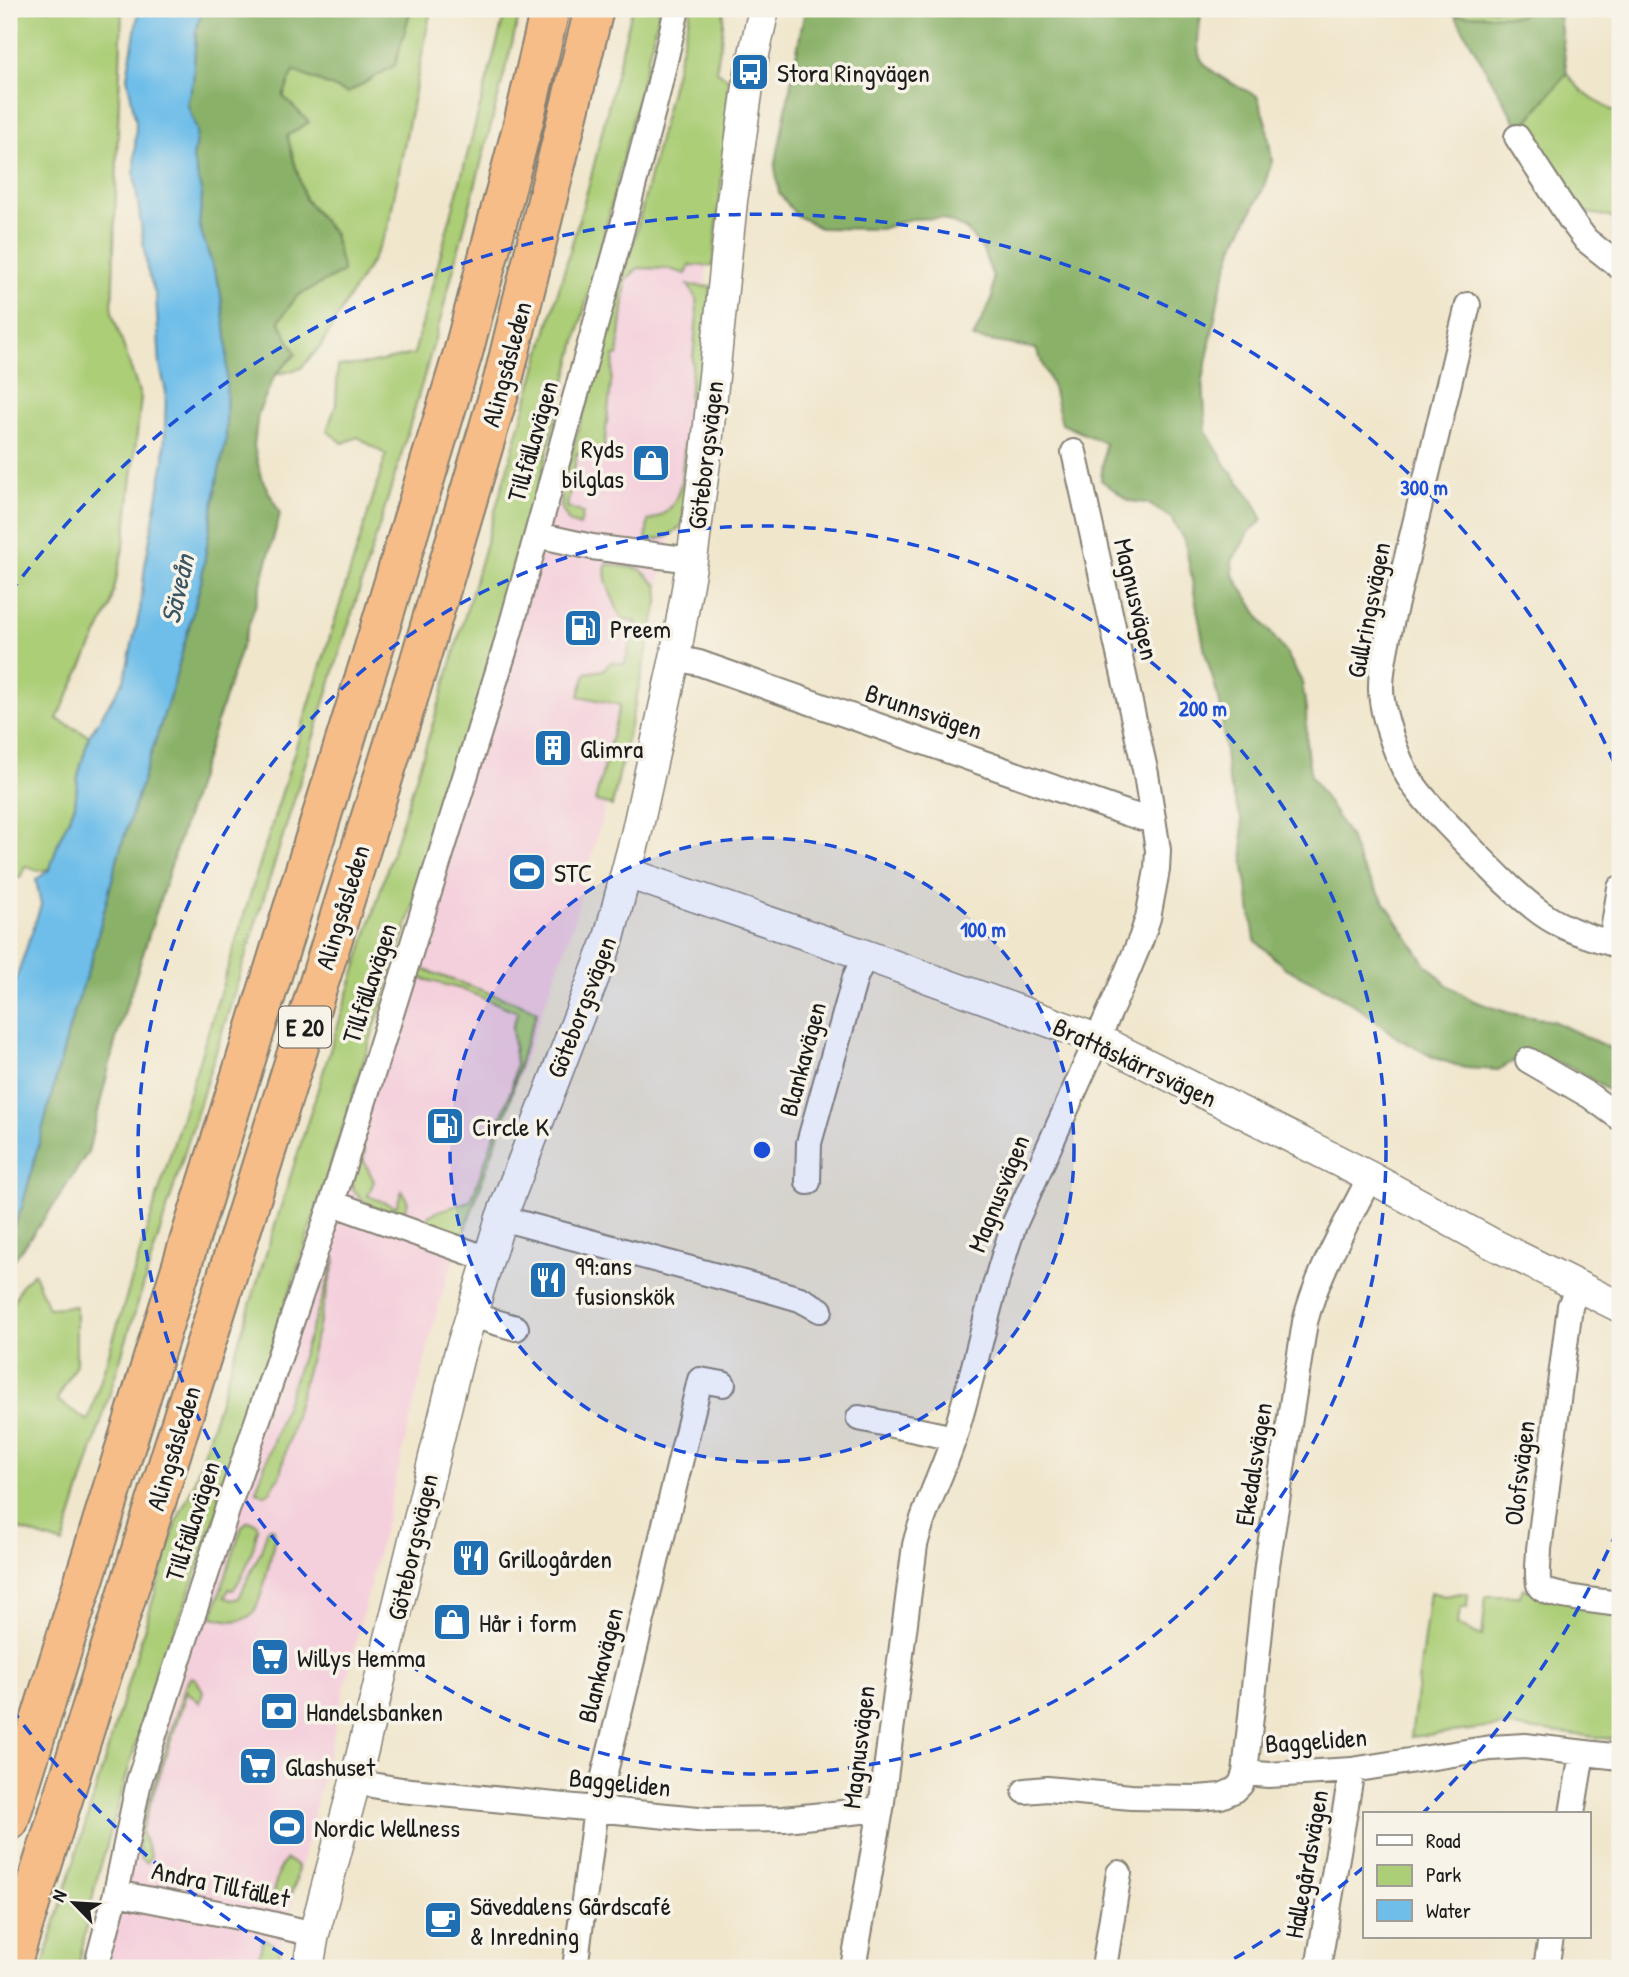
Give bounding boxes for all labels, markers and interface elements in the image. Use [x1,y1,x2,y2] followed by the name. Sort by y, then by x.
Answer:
[729,51,771,93] bus stop icon: Stora Ringvägen
[777,55,930,90] place label: Stora Ringvägen
[472,297,540,431] street label: Alingsåsleden
[498,376,566,506] street label: Tillfällavägen
[679,379,731,531] street label: Göteborgsvägen
[562,431,624,496] place label: Ryds bilglas
[630,442,672,484] shop icon: Ryds bilglas
[1400,473,1448,502] text: 300 m
[1106,535,1168,663] street label: Magnusvägen
[1338,539,1398,681] street label: Gullringsvägen
[151,548,204,627] water label: Säveån
[562,607,604,649] fuel station icon: Preem
[610,611,671,646] place label: Preem
[861,675,987,747] street label: Brunnsvägen
[1179,694,1227,723] text: 200 m
[532,727,574,769] building icon: Glimra
[580,731,643,766] place label: Glimra
[306,840,378,974] street label: Alingsåsleden
[506,851,548,893] sports icon: STC
[554,855,592,890] place label: STC
[960,915,1006,944] text: 100 m
[333,918,405,1048] street label: Tillfällavägen
[538,931,624,1083] street label: Göteborgsvägen
[770,998,834,1120] street label: Blankavägen
[279,1007,331,1048] road number: E 20
[1048,1009,1222,1115] street label: Brattåskärrsvägen
[424,1105,466,1147] fuel station icon: Circle K
[472,1109,549,1144] place label: Circle K
[959,1129,1037,1257] street label: Magnusvägen
[750,1138,774,1162] centre of rings
[575,1248,675,1313] place label: 99:ans fusionskök
[527,1259,569,1301] restaurant icon: 99:ans fusionskök
[137,1381,209,1515] street label: Alingsåsleden
[1226,1400,1280,1528] street label: Ekedalsvägen
[1495,1419,1543,1527] street label: Olofsvägen
[156,1456,228,1586] street label: Tillfällavägen
[378,1470,446,1624] street label: Göteborgsvägen
[450,1537,492,1579] restaurant icon: Grillogården
[498,1541,612,1576] place label: Grillogården
[431,1601,473,1643] shop icon: Hår i form
[569,1604,631,1726] street label: Blankavägen
[479,1605,577,1640] place label: Hår i form
[249,1636,291,1678] supermarket icon: Willys Hemma
[297,1640,425,1675] place label: Willys Hemma
[833,1684,883,1810] street label: Magnusvägen
[258,1690,300,1732] bank icon: Handelsbanken
[306,1694,443,1729] place label: Handelsbanken
[1264,1719,1368,1761] street label: Baggeliden
[237,1745,279,1787] supermarket icon: Glashuset
[285,1749,376,1784] place label: Glashuset
[568,1759,672,1805] street label: Baggeliden
[1276,1787,1336,1941] street label: Hallegårdsvägen
[266,1806,308,1848] sports icon: Nordic Wellness
[314,1810,460,1845] place label: Nordic Wellness
[1363,1812,1590,1938] legend
[1426,1826,1460,1855] text: Road
[149,1852,294,1916] street label: Andra Tillfället
[1426,1860,1461,1889] text: Park
[38,1868,108,1938] north arrow
[45,1886,73,1906] text: N
[470,1888,671,1953] place label: Sävedalens Gårdscafé & Inredning
[1426,1896,1471,1925] text: Water
[422,1899,464,1941] cafe icon: Sävedalens Gårdscafé & Inredning

